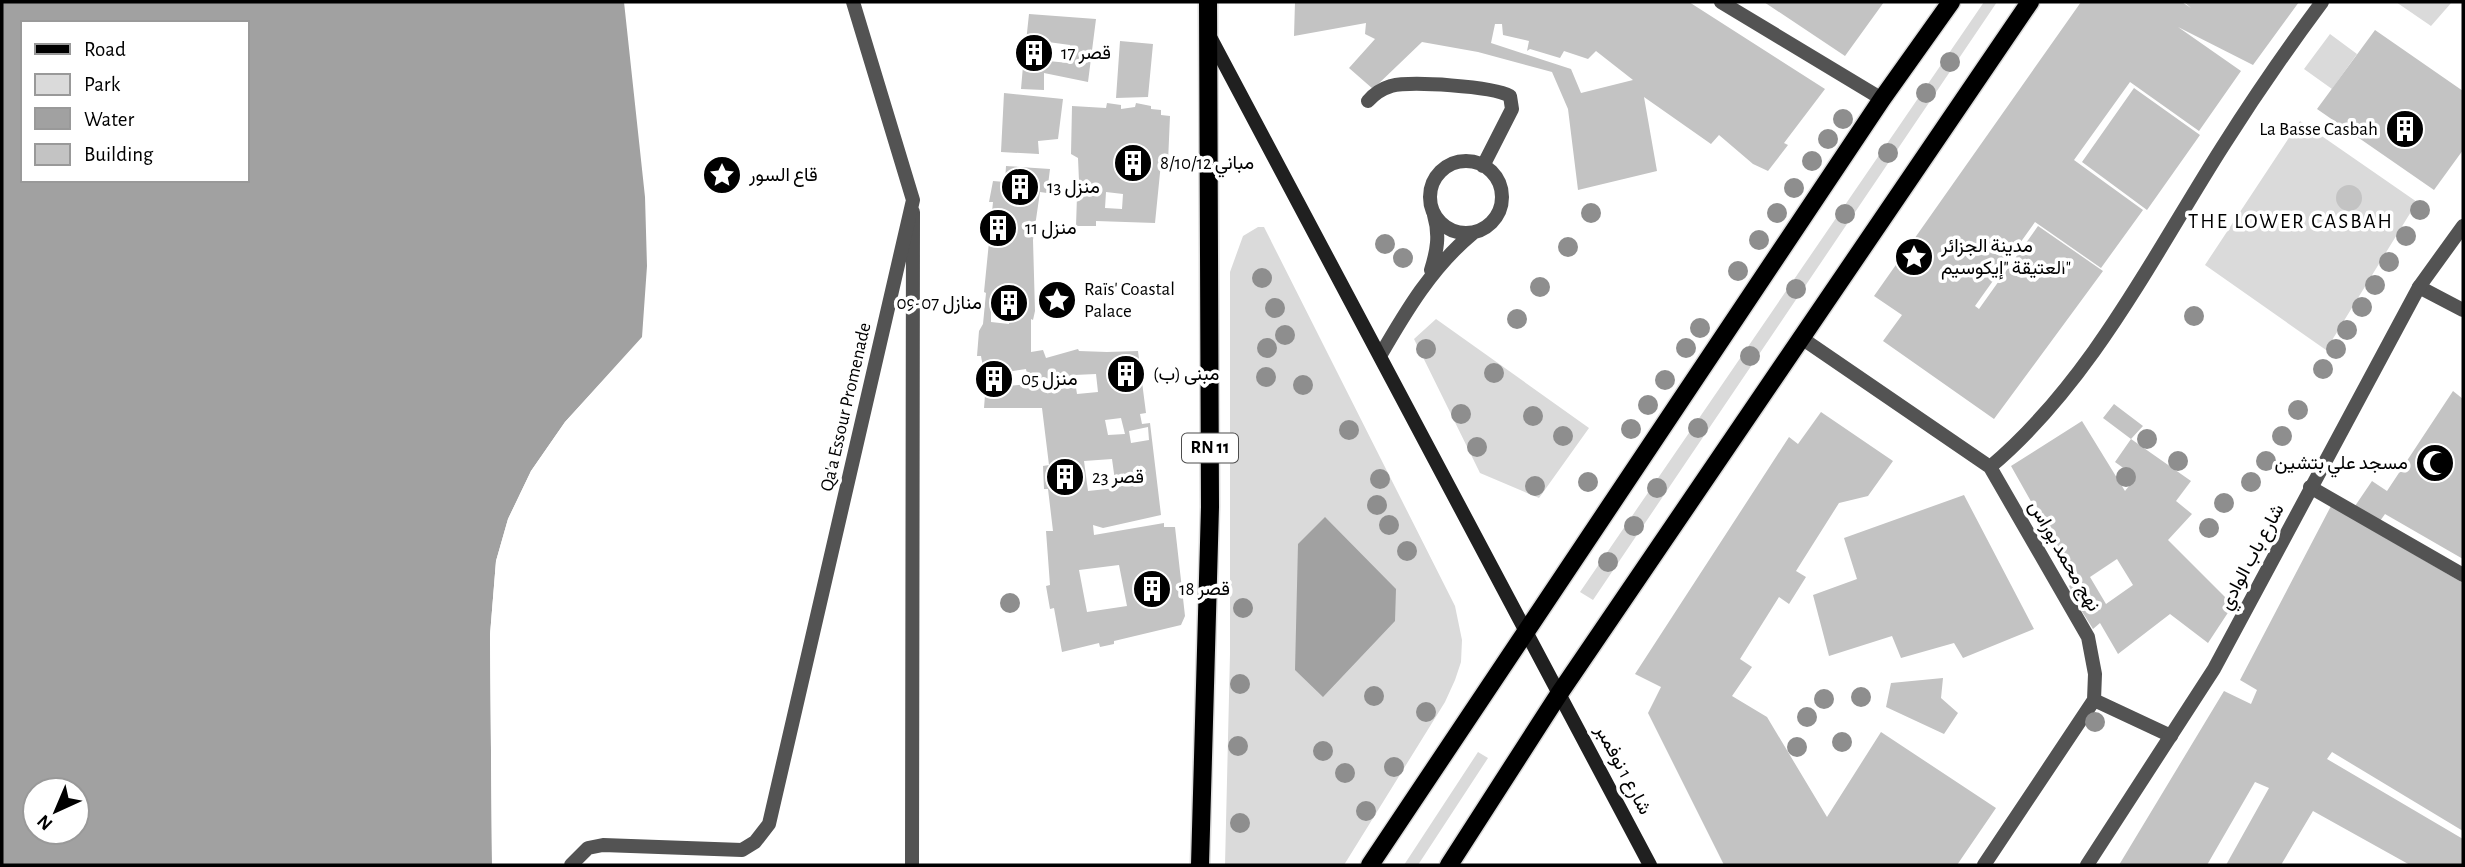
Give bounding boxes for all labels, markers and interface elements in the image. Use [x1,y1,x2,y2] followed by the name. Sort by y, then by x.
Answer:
[21,21,248,182] legend
[1013,32,1055,74] building icon: قصر 17
[84,39,126,60] text: Road
[1061,44,1111,64] place label: قصر 17
[84,74,121,95] text: Park
[2384,108,2426,150] building icon: La Basse Casbah
[84,109,134,130] text: Water
[2259,120,2378,139] place label: La Basse Casbah
[1112,142,1154,184] building icon: مباني 8/10/12
[84,144,154,165] text: Building
[701,154,743,196] place icon: قاع السور
[1160,154,1254,178] place label: مباني 8/10/12
[748,166,818,187] place label: قاع السور
[999,166,1041,208] building icon: منزل 13
[1047,178,1100,198] place label: منزل 13
[977,207,1019,249] building icon: منزل 11
[2188,211,2394,232] district label: THE LOWER CASBAH
[1025,219,1077,239] place label: منزل 11
[1893,236,1935,278] place icon: مدينة الجزائر العتيقة "إيكوسيم"
[1940,237,2071,280] place label: مدينة الجزائر العتيقة "إيكوسيم"
[1036,279,1078,321] place icon: Raïs' Coastal Palace
[1084,280,1175,321] place label: Raïs' Coastal Palace
[988,282,1030,324] building icon: منازل 07-09
[896,294,982,314] place label: منازل 07-09
[817,321,875,493] street label: Qa'a Essour Promenade
[1105,353,1147,395] building icon: مبنى (ب)
[973,358,1015,400] building icon: منزل 05
[1153,365,1220,385] place label: مبنى (ب)
[1021,370,1078,390] place label: منزل 05
[1182,434,1238,462] road number: RN 11
[2414,442,2456,484] mosque icon: مسجد علي بتشين
[2275,454,2408,478] place label: مسجد علي بتشين
[1044,456,1086,498] building icon: قصر 23
[1092,468,1144,488] place label: قصر 23
[2022,497,2103,616] street label: نهج محمد بوراس
[2216,501,2292,615] street label: شارع باب الوادي
[1131,568,1173,610] building icon: قصر 18
[1179,580,1230,600] place label: قصر 18
[1589,721,1654,819] street label: شارع 1 نوفمبر
[21,776,91,846] north arrow
[34,811,57,834] text: N

